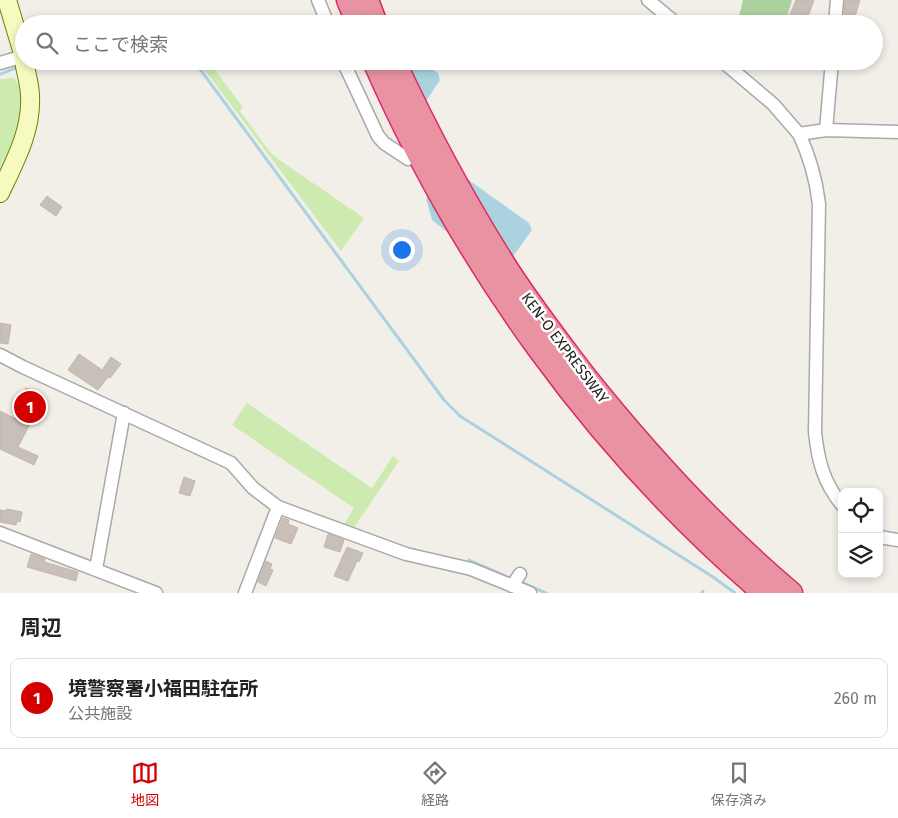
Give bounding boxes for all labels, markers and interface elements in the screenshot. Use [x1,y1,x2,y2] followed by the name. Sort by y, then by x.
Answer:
[15,15,883,70] search box
[33,29,61,57] icon: search
[73,33,168,56] text: ここで検索
[389,237,415,263] your location
[518,289,613,407] street label: KEN-O EXPRESSWAY
[14,388,46,426] pin: 1
[838,488,883,578] map controls
[838,488,883,533] button: locate
[838,533,883,578] button: layers
[20,615,62,641] text: 周辺
[68,677,258,700] text: 境警察署小福田駐在所
[33,689,41,708] text: 1
[834,689,877,708] text: 260 m
[68,704,132,723] text: 公共施設
[131,759,159,809] tab: 地図
[421,759,449,809] tab: 経路
[711,759,767,809] tab: 保存済み

